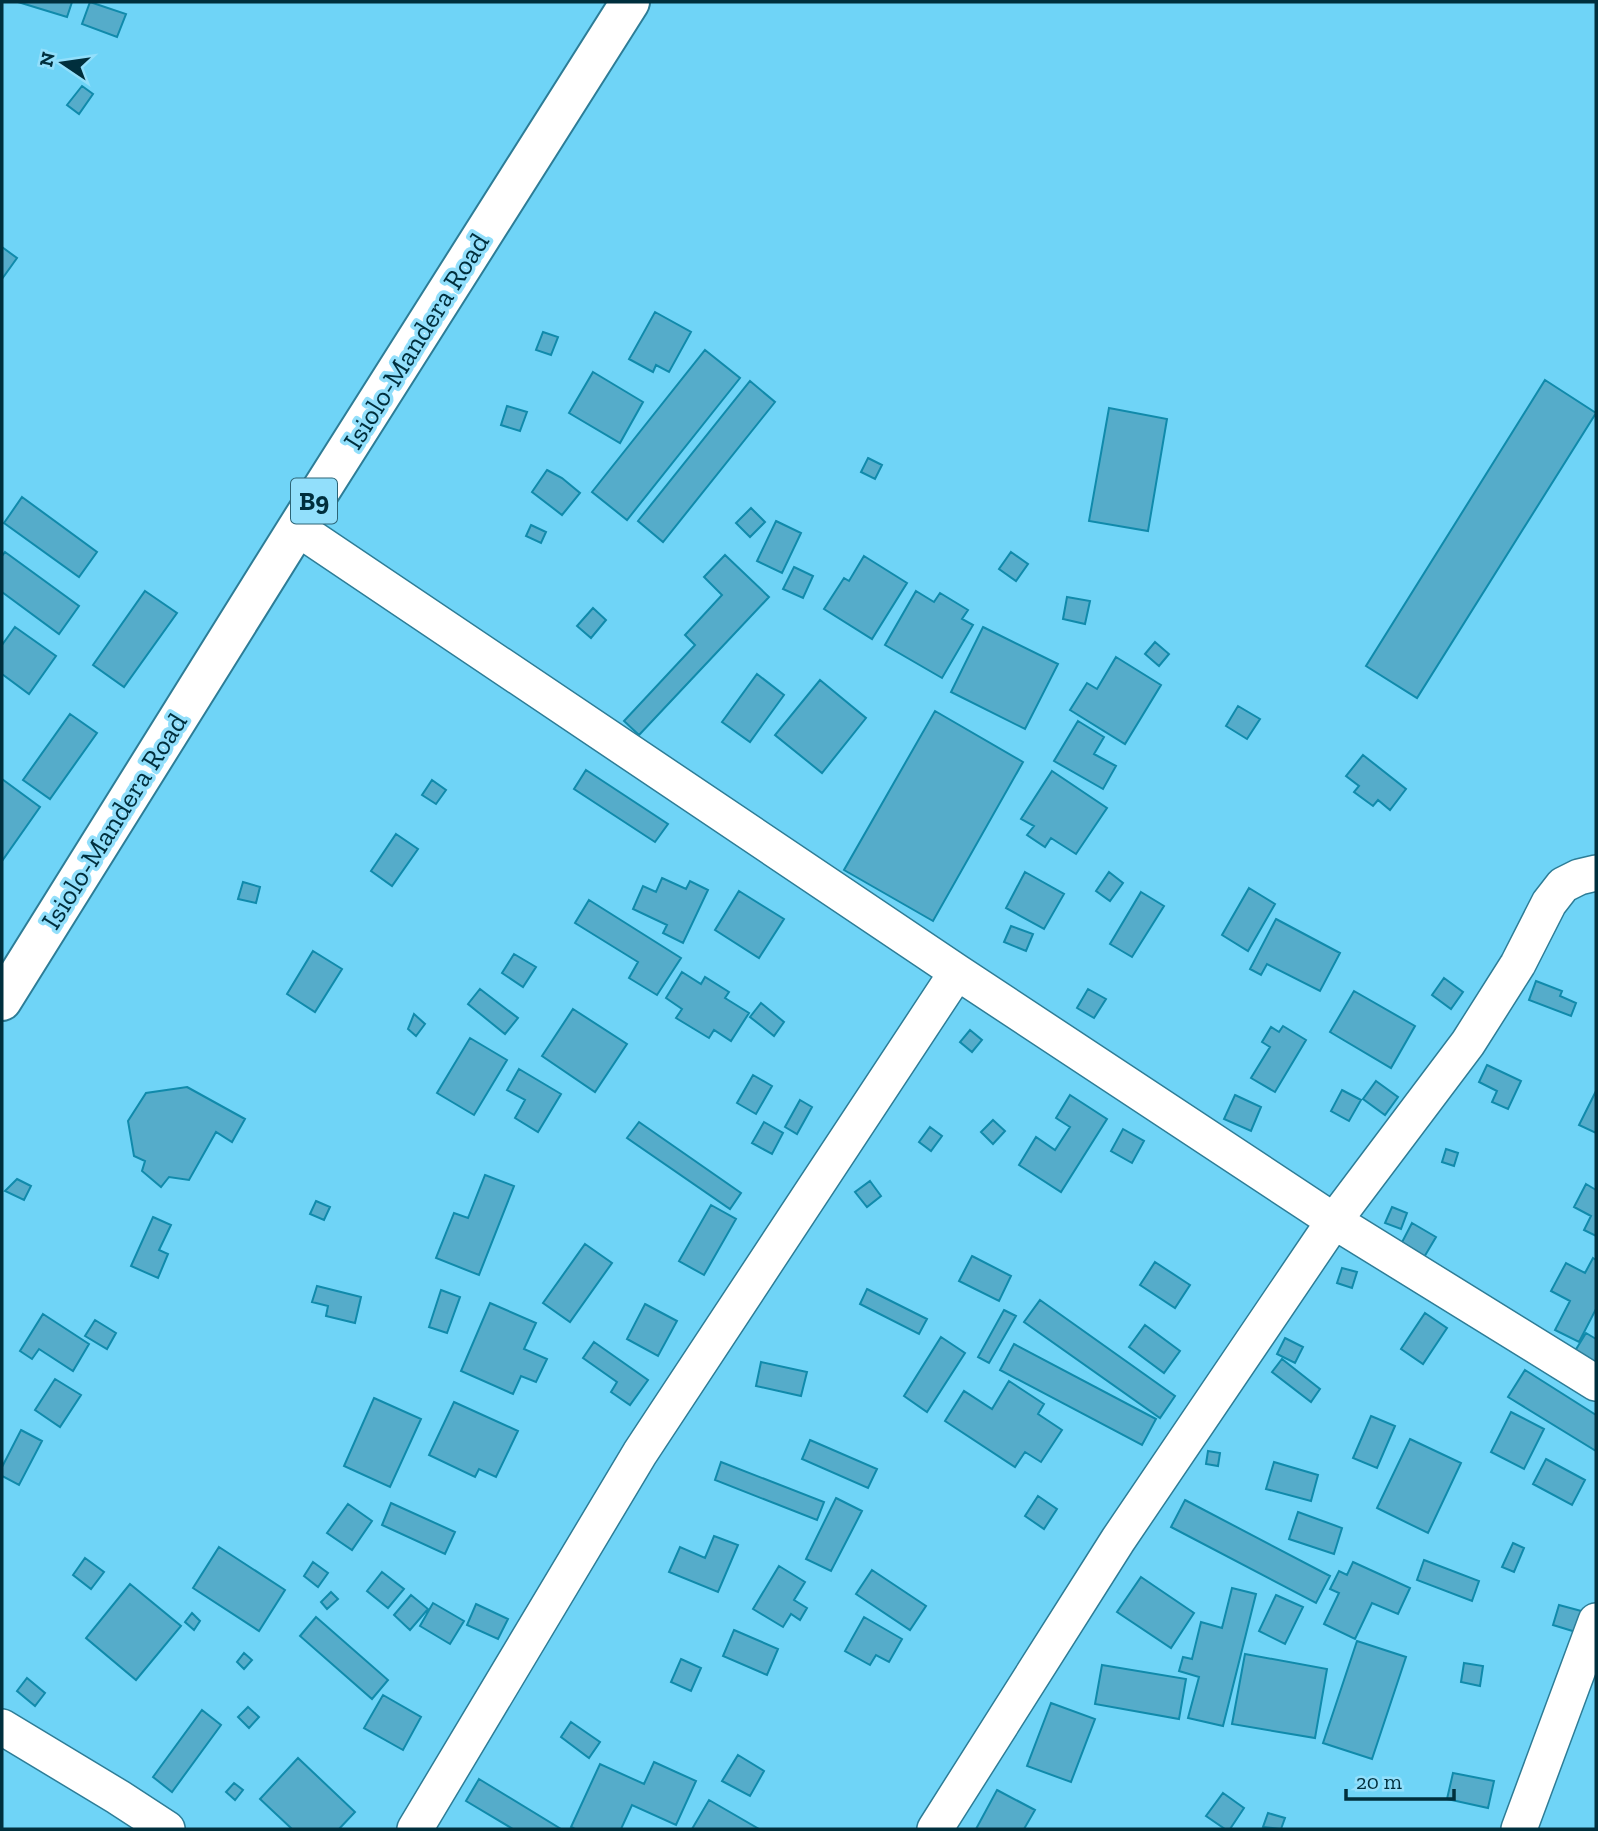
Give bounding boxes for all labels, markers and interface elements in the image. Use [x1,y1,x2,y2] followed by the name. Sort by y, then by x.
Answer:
[28,28,98,98] north arrow
[34,50,60,69] text: N
[336,227,496,455] street label: Isiolo-Mandera Road
[291,478,337,524] road number: B9
[34,707,194,935] street label: Isiolo-Mandera Road
[1346,1758,1454,1802] scale bar
[1356,1769,1402,1794] text: 20 m

